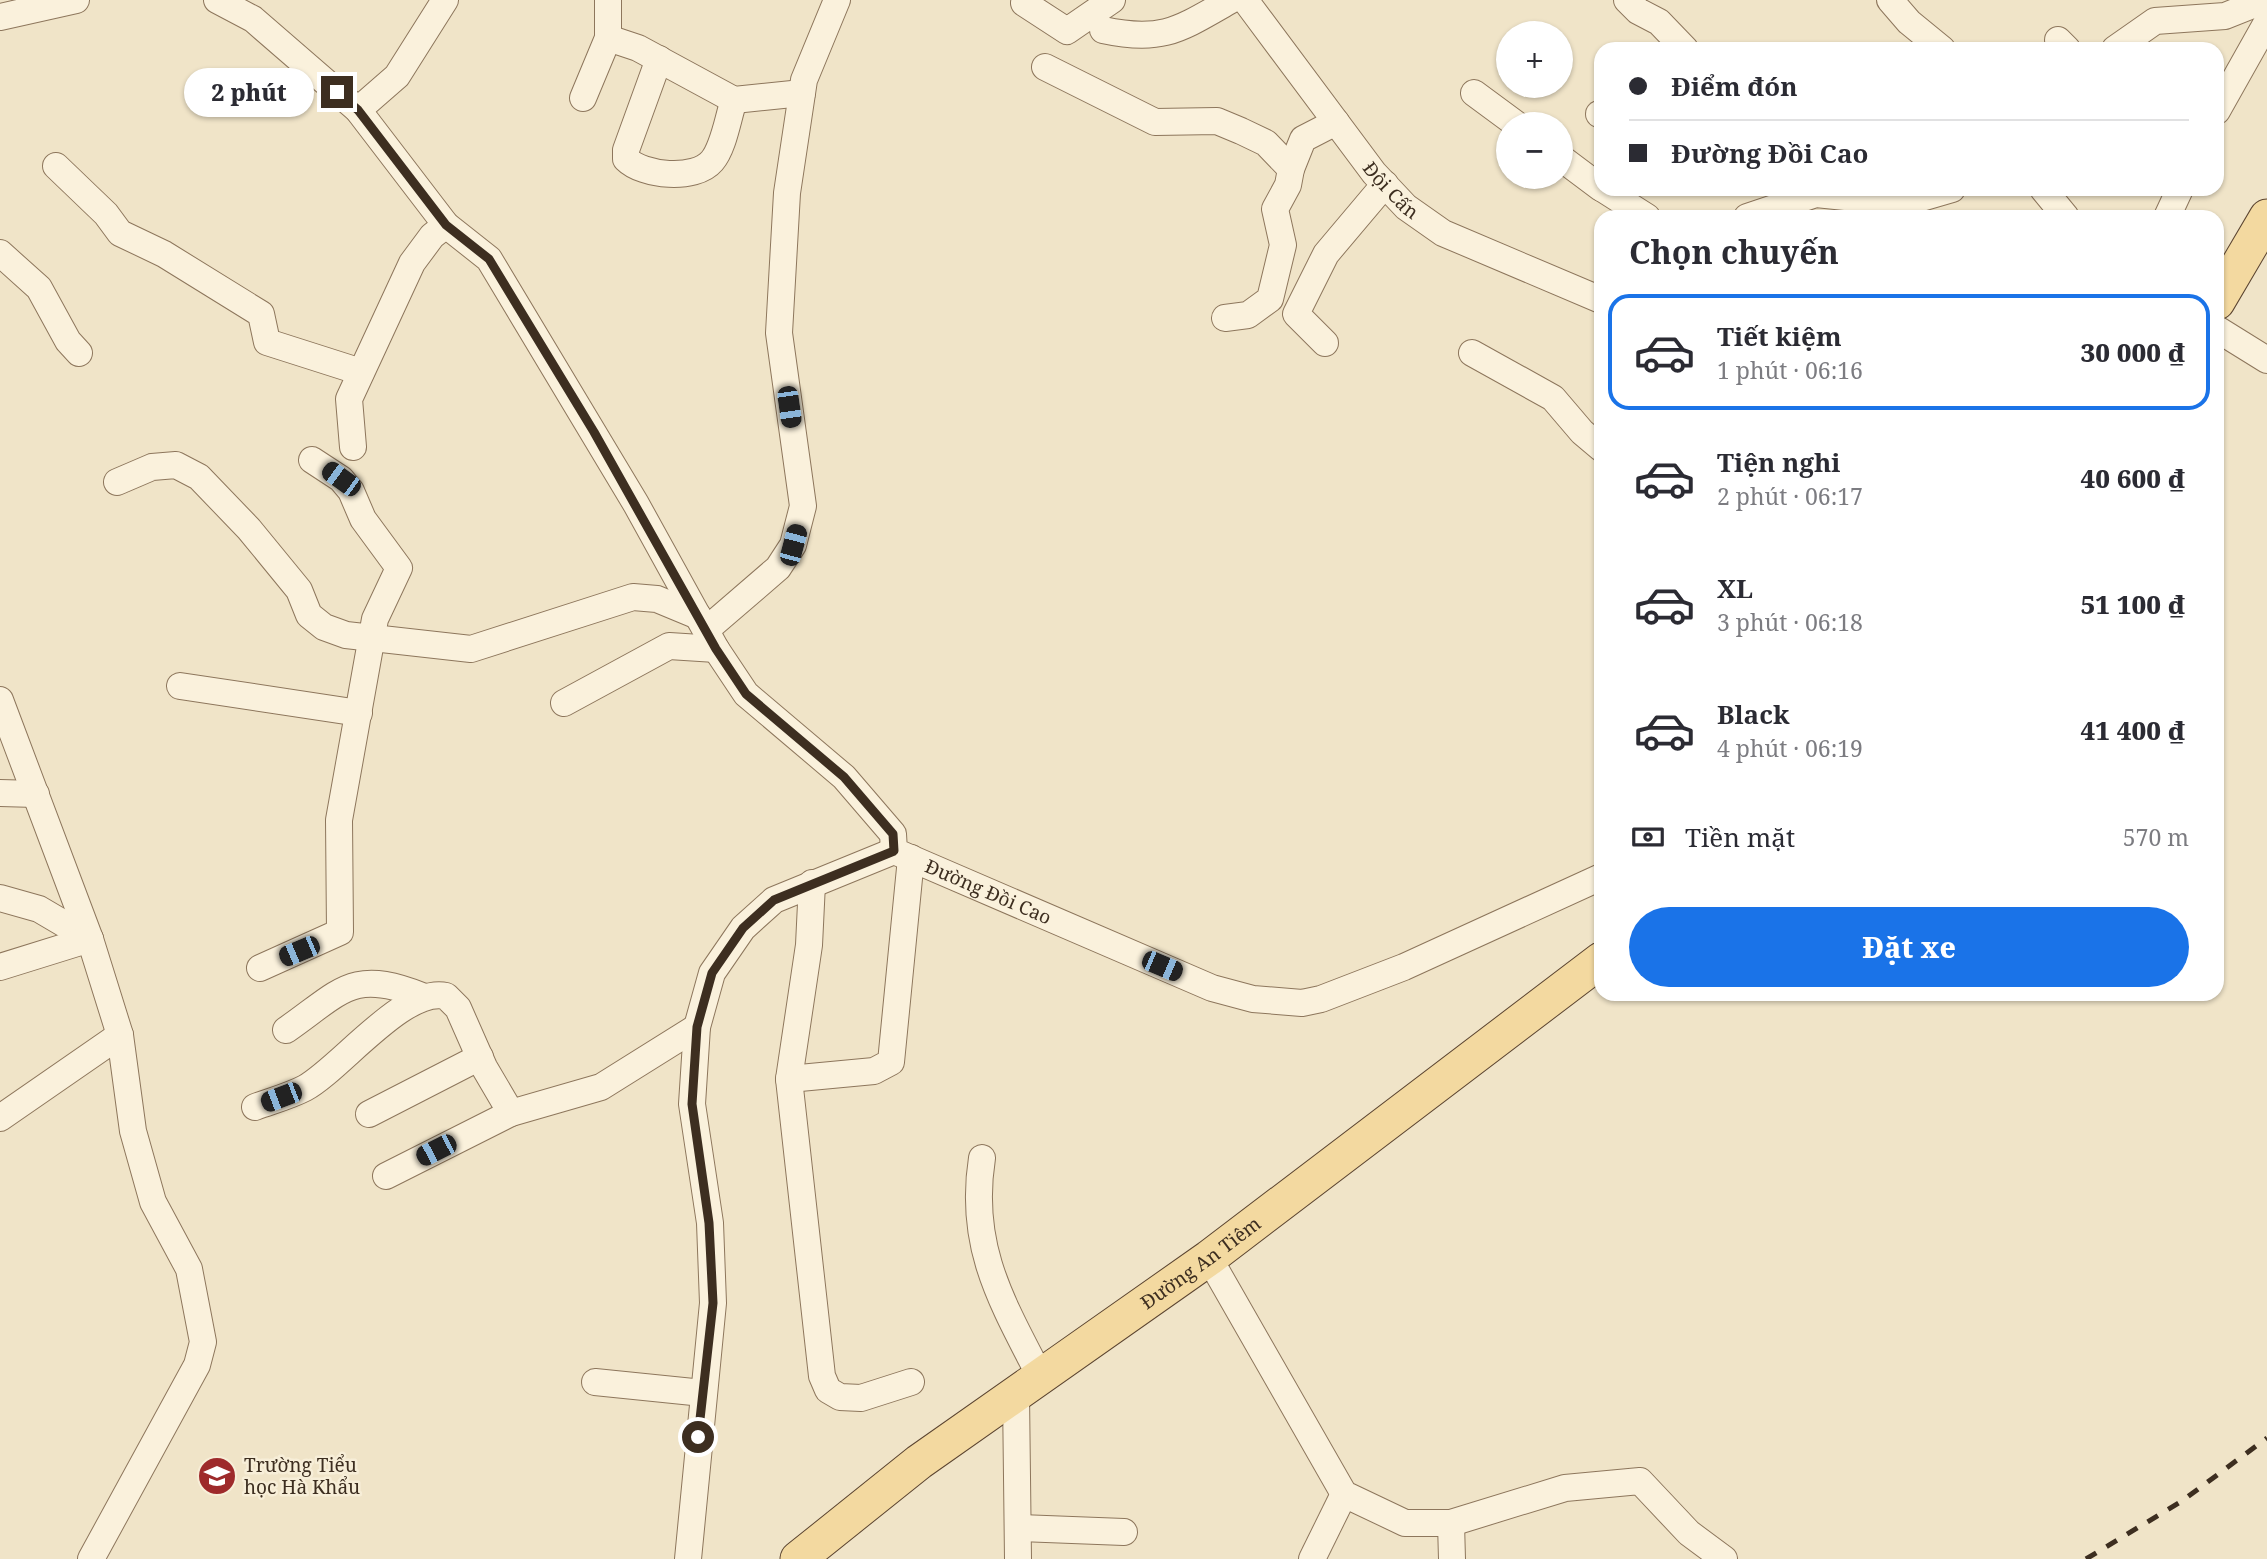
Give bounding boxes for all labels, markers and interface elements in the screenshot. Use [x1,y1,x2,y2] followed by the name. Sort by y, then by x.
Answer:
[1496,21,1573,189] map controls
[1496,21,1573,98] button: +
[183,68,312,116] callout: 2 phút
[1671,68,1798,104] text: Điểm đón
[211,76,287,108] text: 2 phút
[321,76,353,108] route end
[1496,112,1573,189] button: −
[1671,135,1869,171] text: Đường Đồi Cao
[1357,156,1424,225] street label: Đội Cấn
[1629,230,1839,273] text: Chọn chuyến
[1717,318,1842,354] text: Tiết kiệm
[1633,321,1696,384] icon: car
[2081,334,2185,370] text: 30 000 ₫
[1717,354,1863,386] text: 1 phút · 06:16
[776,385,803,429] car
[1717,444,1841,480] text: Tiện nghi
[1633,447,1696,510] icon: car
[318,458,365,500] car
[2081,460,2185,496] text: 40 600 ₫
[1717,480,1863,512] text: 2 phút · 06:17
[778,522,809,568] car
[1717,570,1753,606] text: XL
[1633,573,1696,636] icon: car
[2081,586,2185,622] text: 51 100 ₫
[1717,606,1863,638] text: 3 phút · 06:18
[1717,696,1790,732] text: Black
[1633,699,1696,762] icon: car
[2081,712,2185,748] text: 41 400 ₫
[1717,732,1863,764] text: 4 phút · 06:19
[1629,818,1667,856] icon: cash
[1685,819,1795,855] text: Tiền mặt
[2123,821,2189,853] text: 570 m
[921,853,1056,930] street label: Đường Đồi Cao
[1629,907,2189,987] button: Đặt xe
[276,933,323,969] car
[1139,948,1186,984] car
[258,1080,305,1114] car
[413,1131,460,1169] car
[1135,1210,1266,1315] street label: Đường An Tiêm
[682,1421,714,1453] route start
[244,1452,360,1500] place label: Trường Tiểu học Hà Khẩu
[196,1455,238,1497] school or university icon: Trường Tiểu học Hà Khẩu

